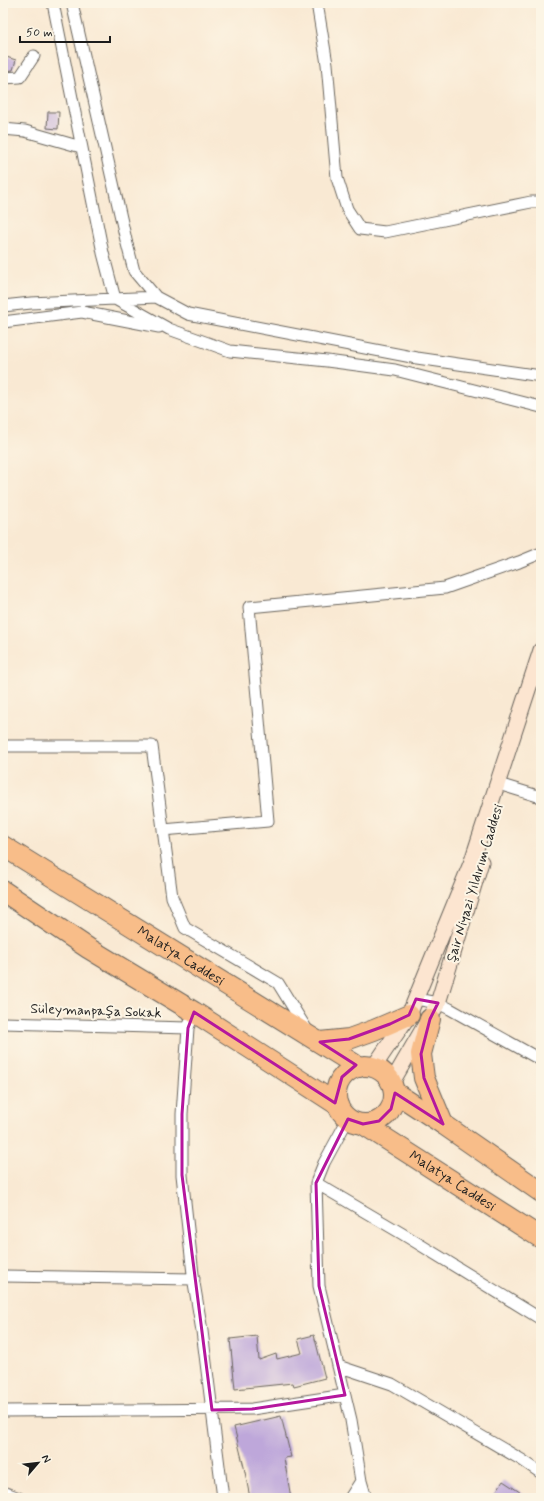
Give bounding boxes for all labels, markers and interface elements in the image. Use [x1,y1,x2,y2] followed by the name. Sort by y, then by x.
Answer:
[20,18,110,44] scale bar
[26,25,53,41] text: 50 m
[442,802,508,964] street label: Şair Niyazi Yıldırım Caddesi
[134,922,228,990] street label: Malatya Caddesi
[30,1000,162,1022] street label: Süleymanpaşa Sokak
[405,1147,499,1216] street label: Malatya Caddesi
[18,1443,58,1483] north arrow
[38,1452,54,1465] text: N

